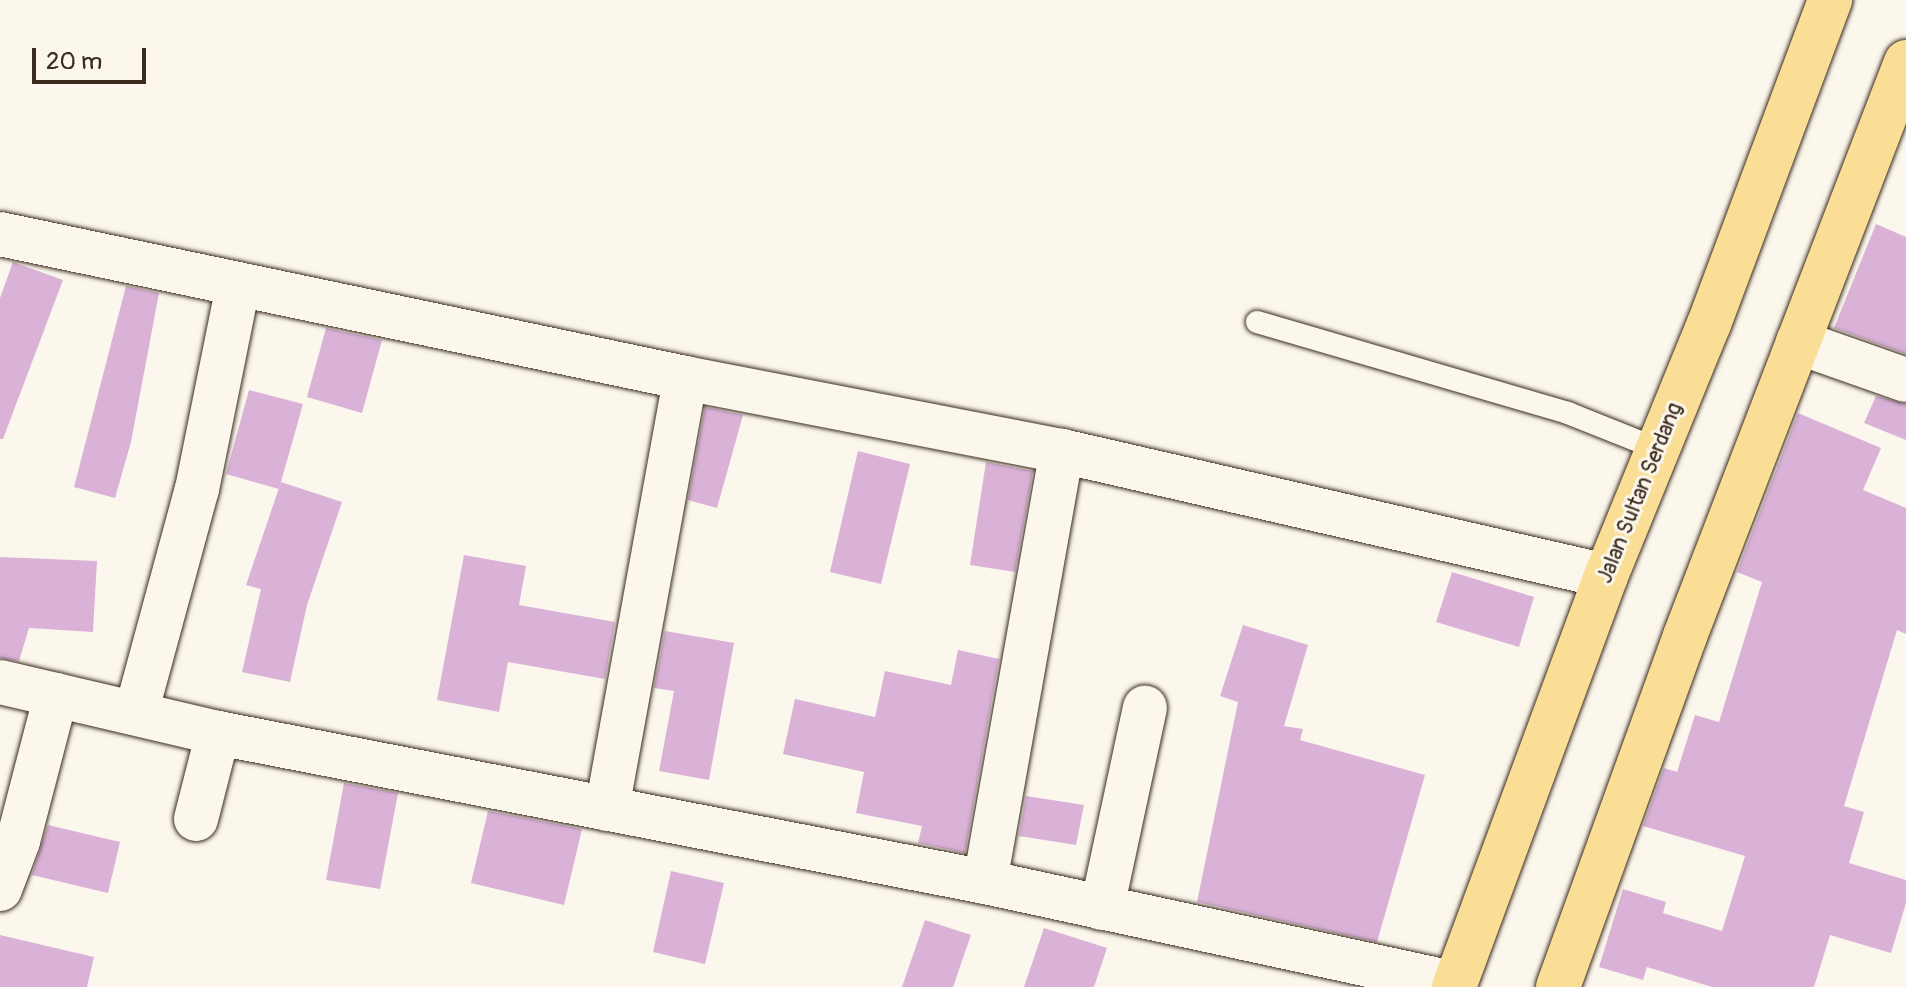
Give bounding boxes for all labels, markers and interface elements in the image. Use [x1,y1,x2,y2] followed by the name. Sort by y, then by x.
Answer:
[36,32,150,82] scale bar
[46,47,102,76] text: 20 m
[1592,399,1688,587] street label: Jalan Sultan Serdang

